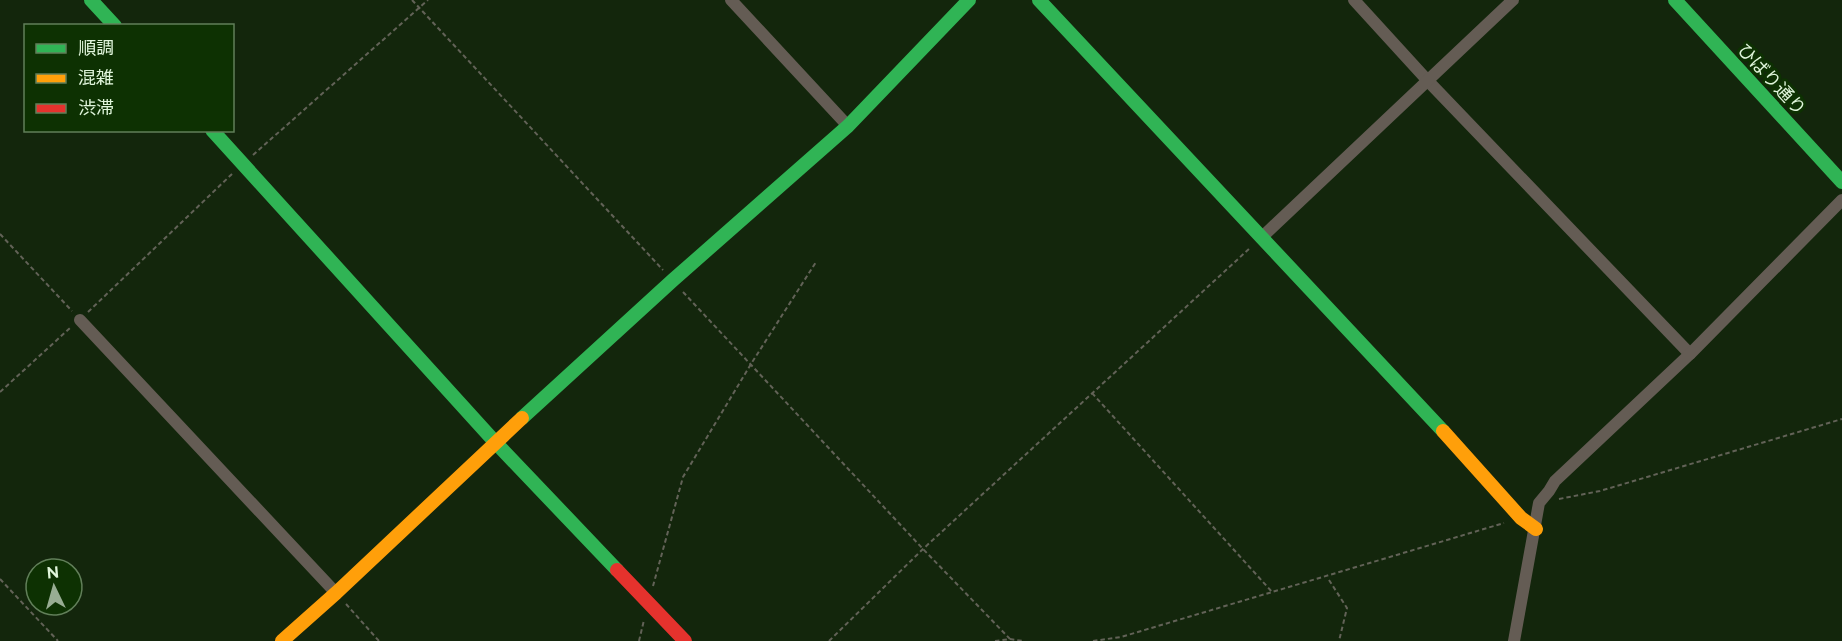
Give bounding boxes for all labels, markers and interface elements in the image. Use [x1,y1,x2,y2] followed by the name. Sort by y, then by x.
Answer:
[24,24,234,132] legend
[78,37,114,58] text: 順調
[1734,39,1810,119] street label: ひばり通り
[78,67,114,88] text: 混雑
[78,97,114,118] text: 渋滞
[24,557,84,617] north arrow
[46,563,60,583] text: N

